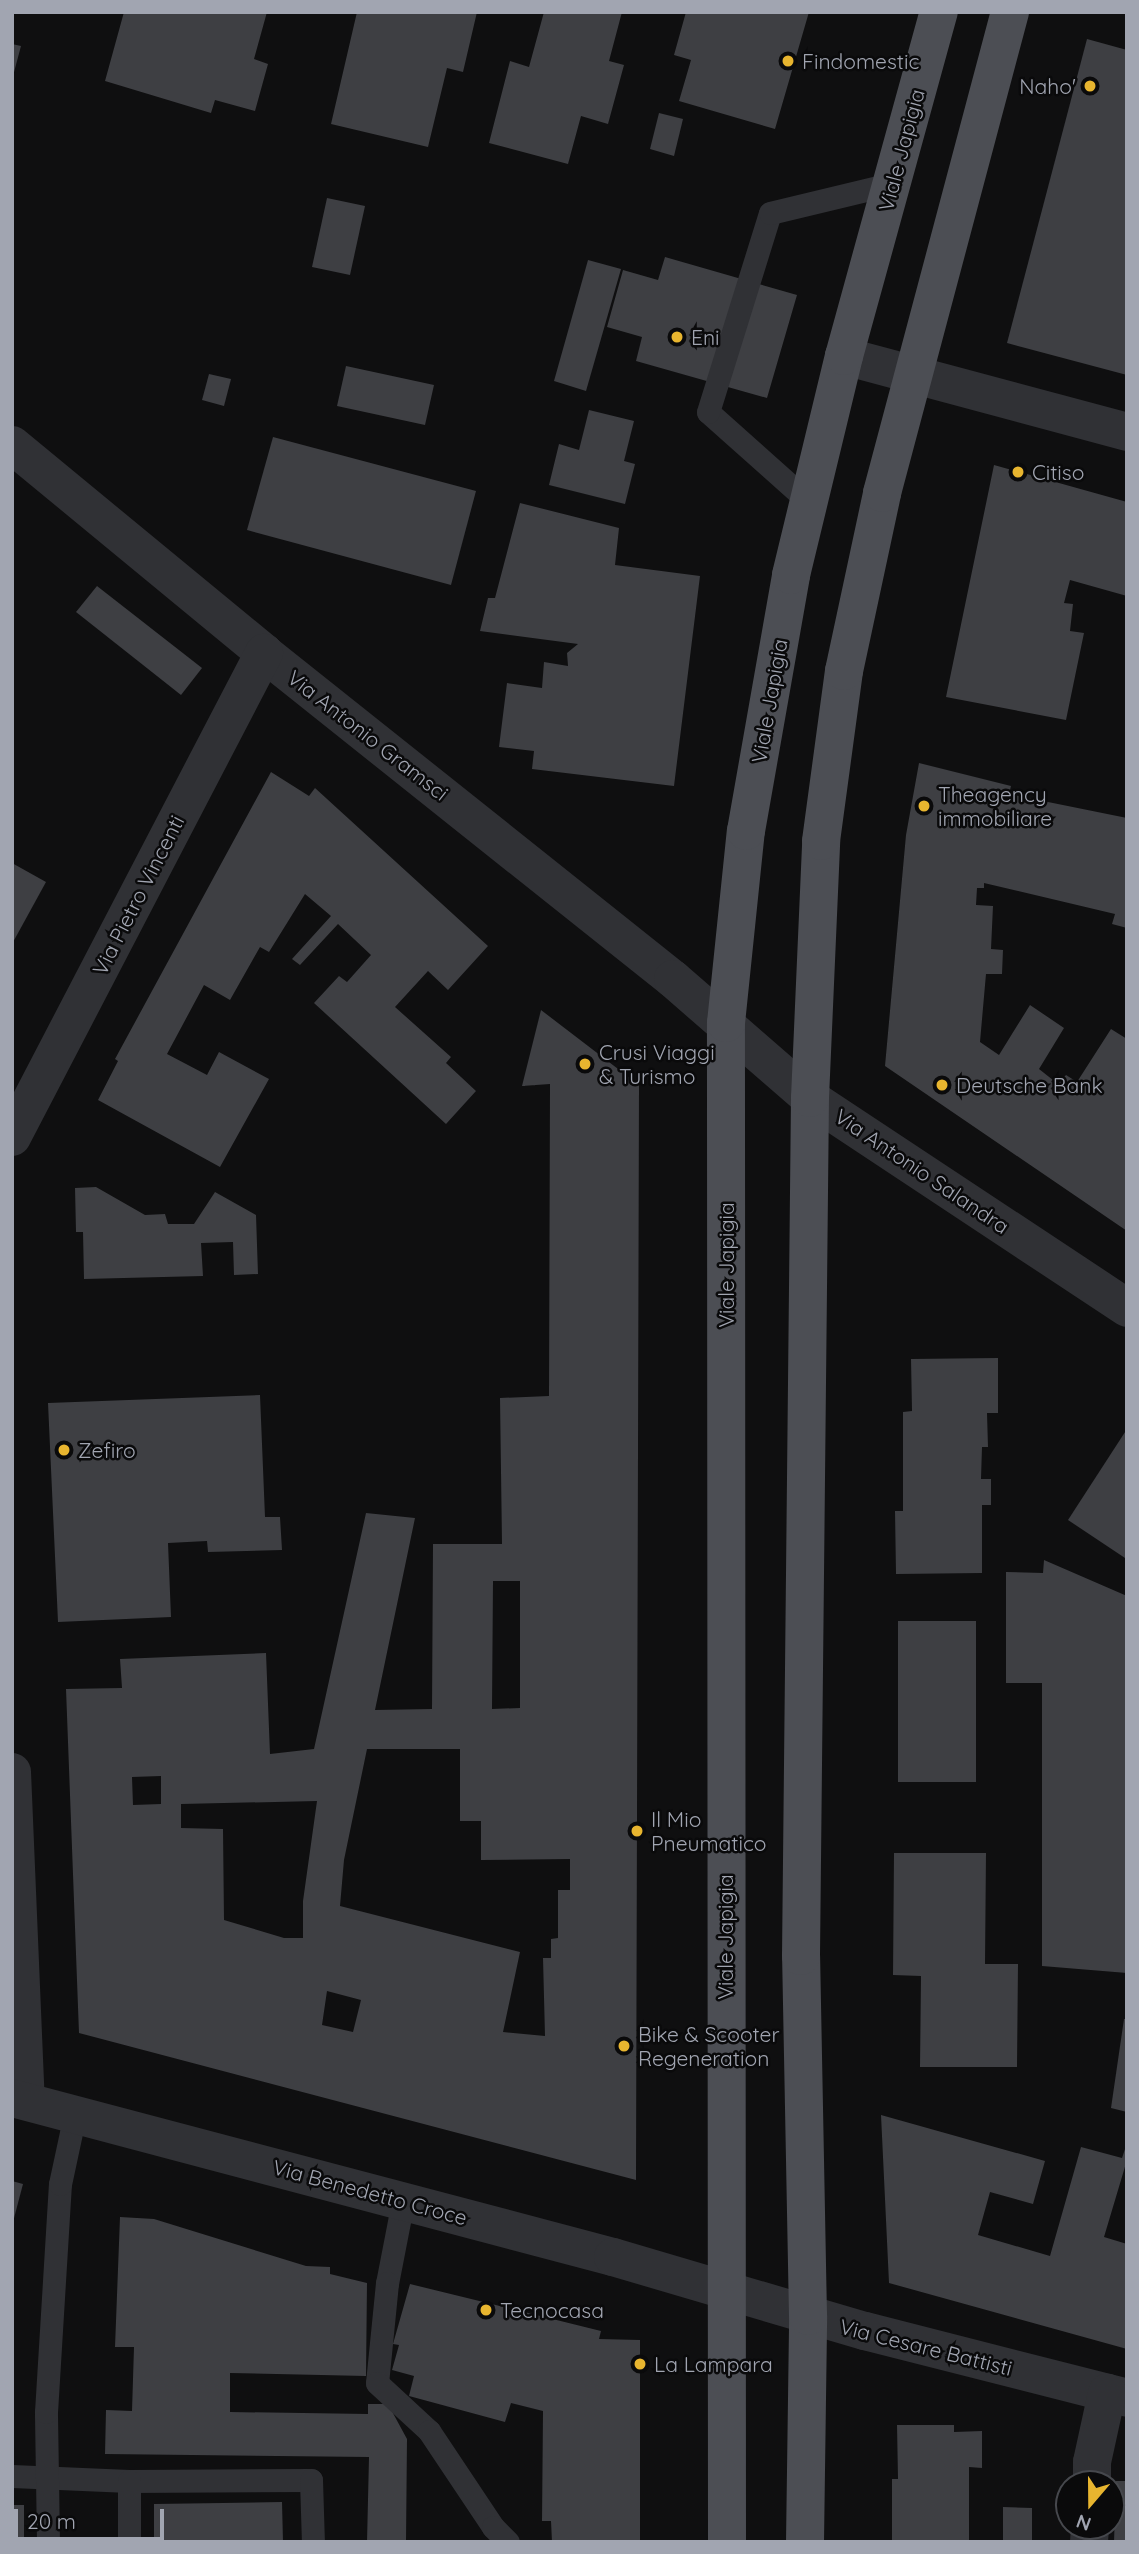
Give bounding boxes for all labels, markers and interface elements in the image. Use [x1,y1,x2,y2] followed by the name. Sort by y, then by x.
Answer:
[802,48,919,74] place label: Findomestic
[780,53,796,69] marker: Findomestic
[1019,73,1076,99] place label: Naho'
[1082,78,1098,94] marker: Naho'
[873,86,929,214] street label: Viale Japigia
[691,324,720,350] place label: Eni
[669,329,685,345] marker: Eni
[1032,459,1084,485] place label: Citiso
[1010,464,1026,480] marker: Citiso
[746,637,792,765] street label: Viale Japigia
[283,664,453,806] street label: Via Antonio Gramsci
[938,781,1052,831] place label: Theagency immobiliare
[916,798,932,814] marker: Theagency immobiliare
[87,811,189,979] street label: Via Pietro Vincenti
[599,1039,715,1089] place label: Crusi Viaggi & Turismo
[577,1056,593,1072] marker: Crusi Viaggi & Turismo
[956,1072,1103,1098] place label: Deutsche Bank
[934,1077,950,1093] marker: Deutsche Bank
[830,1103,1014,1239] street label: Via Antonio Salandra
[713,1202,739,1328] street label: Viale Japigia
[78,1437,136,1463] place label: Zefiro
[56,1442,72,1458] marker: Zefiro
[651,1806,767,1856] place label: Il Mio Pneumatico
[629,1823,645,1839] marker: Il Mio Pneumatico
[712,1874,738,2000] street label: Viale Japigia
[638,2021,780,2071] place label: Bike & Scooter Regeneration
[616,2038,632,2054] marker: Bike & Scooter Regeneration
[270,2154,470,2230] street label: Via Benedetto Croce
[500,2297,604,2323] place label: Tecnocasa
[478,2302,494,2318] marker: Tecnocasa
[837,2313,1015,2381] street label: Via Cesare Battisti
[654,2351,773,2377] place label: La Lampara
[632,2356,648,2372] marker: La Lampara
[1055,2470,1125,2540] north arrow
[18,2494,168,2538] scale bar
[27,2508,76,2534] text: 20 m
[1073,2509,1094,2537] text: N

